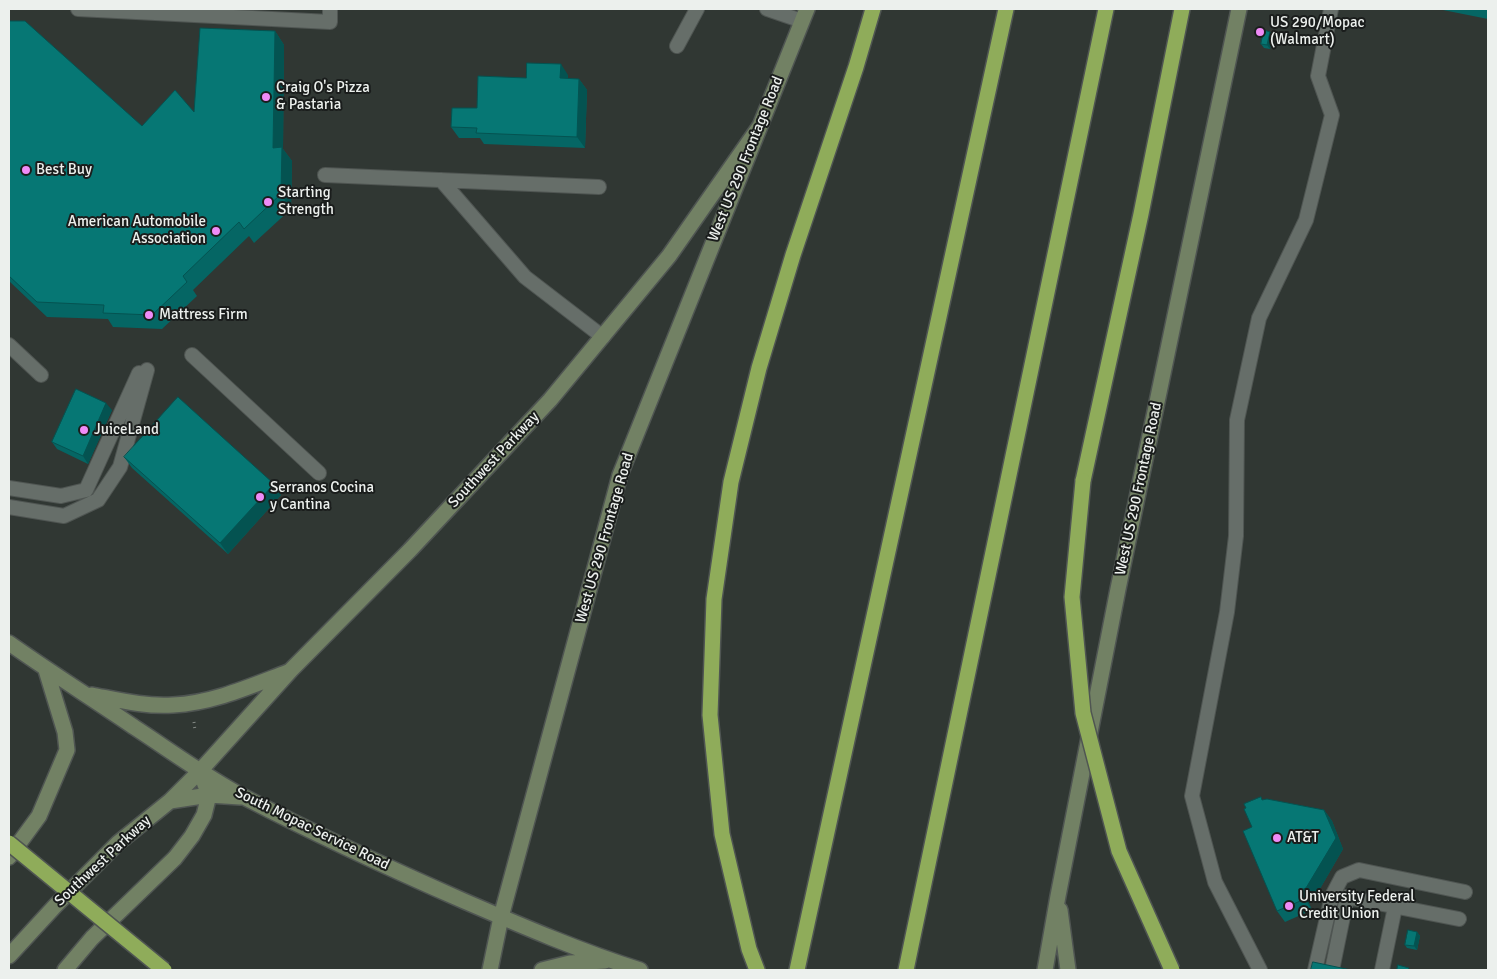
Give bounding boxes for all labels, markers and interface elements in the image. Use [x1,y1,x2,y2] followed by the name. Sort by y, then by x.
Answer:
[1270,14,1365,49] place label: US 290/Mopac (Walmart)
[1254,26,1266,38] marker: US 290/Mopac (Walmart)
[705,74,787,244] street label: West US 290 Frontage Road
[276,79,370,114] place label: Craig O's Pizza & Pastaria
[260,91,272,103] marker: Craig O's Pizza & Pastaria
[36,161,92,179] place label: Best Buy
[20,164,32,176] marker: Best Buy
[278,184,334,219] place label: Starting Strength
[262,196,274,208] marker: Starting Strength
[68,213,206,248] place label: American Automobile Association
[210,225,222,237] marker: American Automobile Association
[159,306,248,324] place label: Mattress Firm
[143,309,155,321] marker: Mattress Firm
[1112,401,1166,577] street label: West US 290 Frontage Road
[445,408,543,512] street label: Southwest Parkway
[94,421,159,439] place label: JuiceLand
[78,424,90,436] marker: JuiceLand
[572,451,638,625] street label: West US 290 Frontage Road
[270,479,374,514] place label: Serranos Cocina y Cantina
[254,491,266,503] marker: Serranos Cocina y Cantina
[232,784,392,874] street label: South Mopac Service Road
[51,812,155,910] street label: Southwest Parkway
[1287,829,1319,847] place label: AT&T
[1271,832,1283,844] marker: AT&T
[1299,888,1415,923] place label: University Federal Credit Union
[1283,900,1295,912] marker: University Federal Credit Union

